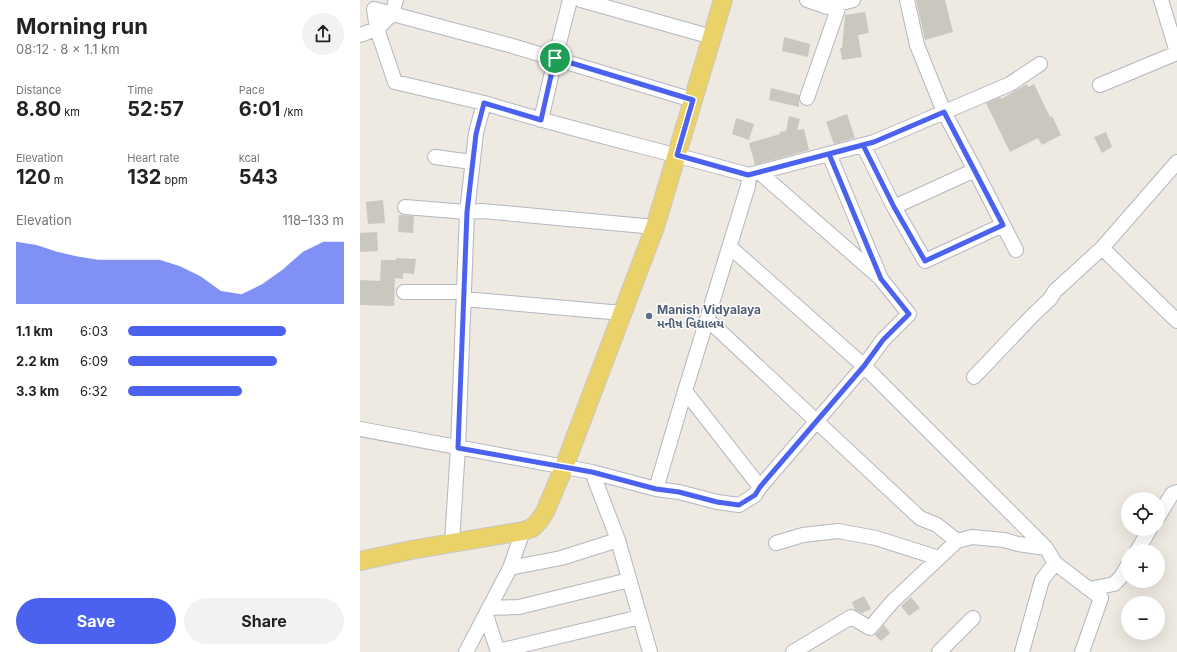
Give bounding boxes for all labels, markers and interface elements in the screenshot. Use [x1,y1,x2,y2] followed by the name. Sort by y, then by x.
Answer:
[16,13,148,39] text: Morning run
[302,13,344,55] button: share
[16,41,120,57] text: 08:12 · 8 × 1.1 km
[538,41,572,75] pin
[544,47,566,69] icon: arrive
[16,83,61,97] text: Distance
[127,83,153,97] text: Time
[239,83,265,97] text: Pace
[16,97,61,121] text: 8.80
[127,97,184,121] text: 52:57
[239,97,280,121] text: 6:01
[61,105,80,119] text: km
[280,105,303,119] text: /km
[16,151,63,165] text: Elevation
[127,151,179,165] text: Heart rate
[239,151,260,165] text: kcal
[16,165,51,189] text: 120
[127,165,161,189] text: 132
[239,165,278,189] text: 543
[51,173,63,187] text: m
[161,173,188,187] text: bpm
[16,212,72,228] text: Elevation
[282,212,344,228] text: 118–133 m
[657,302,761,331] place label: Manish Vidyalaya મનીષ વિદ્યાલય
[644,311,654,321] marker: Manish Vidyalaya મનીષ વિદ્યાલય
[16,323,53,339] text: 1.1 km
[80,323,108,339] text: 6:03
[16,353,59,369] text: 2.2 km
[80,353,108,369] text: 6:09
[16,383,59,399] text: 3.3 km
[80,383,108,399] text: 6:32
[1121,492,1165,640] map controls
[1121,492,1165,536] button: locate
[1121,544,1165,588] button: +
[1121,596,1165,640] button: −
[16,598,176,644] button: Save
[184,598,344,644] button: Share

